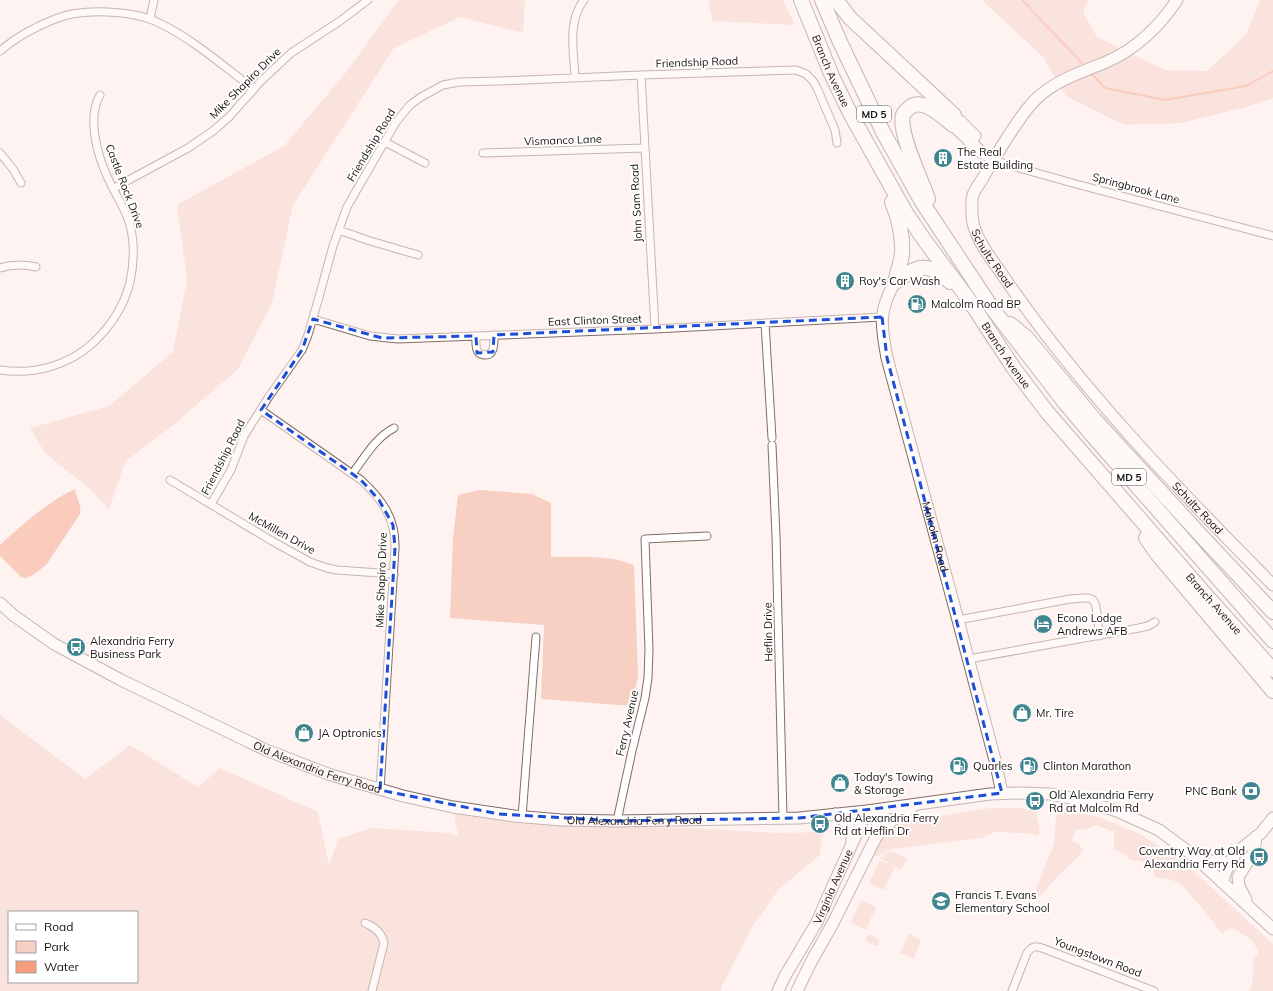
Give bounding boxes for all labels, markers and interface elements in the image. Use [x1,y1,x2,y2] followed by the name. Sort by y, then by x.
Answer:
[809,33,853,109] street label: Branch Avenue
[206,44,284,122] street label: Mike Shapiro Drive
[655,54,739,70] street label: Friendship Road
[344,106,398,184] street label: Friendship Road
[857,106,891,122] road number: MD 5
[524,132,602,148] street label: Vismanco Lane
[103,142,147,230] street label: Castle Rock Drive
[957,145,1033,172] place label: The Real Estate Building
[932,147,954,169] building icon: The Real Estate Building
[627,163,645,243] street label: John Sam Road
[1091,170,1181,206] street label: Springbrook Lane
[968,227,1016,290] street label: Schultz Road
[834,270,856,292] building icon: Roy's Car Wash
[859,274,940,288] place label: Roy's Car Wash
[906,293,928,315] fuel station icon: Malcolm Road BP
[931,297,1021,311] place label: Malcolm Road BP
[548,311,642,329] street label: East Clinton Street
[978,319,1034,391] street label: Branch Avenue
[198,417,248,497] street label: Friendship Road
[1112,469,1146,485] road number: MD 5
[1169,479,1226,537] street label: Schultz Road
[919,500,952,574] street label: Malcolm Road
[246,509,318,557] street label: McMillen Drive
[372,532,390,628] street label: Mike Shapiro Drive
[1183,570,1245,637] street label: Branch Avenue
[760,602,776,662] street label: Heflin Drive
[1057,611,1128,638] place label: Econo Lodge Andrews AFB
[1032,613,1054,635] hotel icon: Econo Lodge Andrews AFB
[90,634,174,661] place label: Alexandria Ferry Business Park
[65,636,87,658] bus stop icon: Alexandria Ferry Business Park
[613,689,641,757] street label: Ferry Avenue
[1011,702,1033,724] shop icon: Mr. Tire
[1036,706,1074,720] place label: Mr. Tire
[293,722,315,744] shop icon: JA Optronics
[318,726,382,740] place label: JA Optronics
[251,738,383,796] street label: Old Alexandria Ferry Road
[948,755,970,777] fuel station icon: Quarles
[1018,755,1040,777] fuel station icon: Clinton Marathon
[973,759,1013,773] place label: Quarles
[1043,759,1131,773] place label: Clinton Marathon
[854,770,933,797] place label: Today's Towing & Storage
[829,772,851,794] shop icon: Today's Towing & Storage
[1240,780,1262,802] bank icon: PNC Bank
[1185,784,1237,798] place label: PNC Bank
[1049,788,1154,815] place label: Old Alexandria Ferry Rd at Malcolm Rd
[1024,790,1046,812] bus stop icon: Old Alexandria Ferry Rd at Malcolm Rd
[834,811,939,838] place label: Old Alexandria Ferry Rd at Heflin Dr
[567,813,702,828] street label: Old Alexandria Ferry Road
[809,813,831,835] bus stop icon: Old Alexandria Ferry Rd at Heflin Dr
[1139,844,1245,871] place label: Coventry Way at Old Alexandria Ferry Rd
[1248,846,1270,868] bus stop icon: Coventry Way at Old Alexandria Ferry Rd
[810,847,856,926] street label: Virginia Avenue
[955,888,1050,915] place label: Francis T. Evans Elementary School
[930,890,952,912] school or university icon: Francis T. Evans Elementary School
[8,911,138,983] legend
[44,919,73,934] text: Road
[1051,933,1144,980] street label: Youngstown Road
[44,939,70,954] text: Park
[44,959,80,974] text: Water

